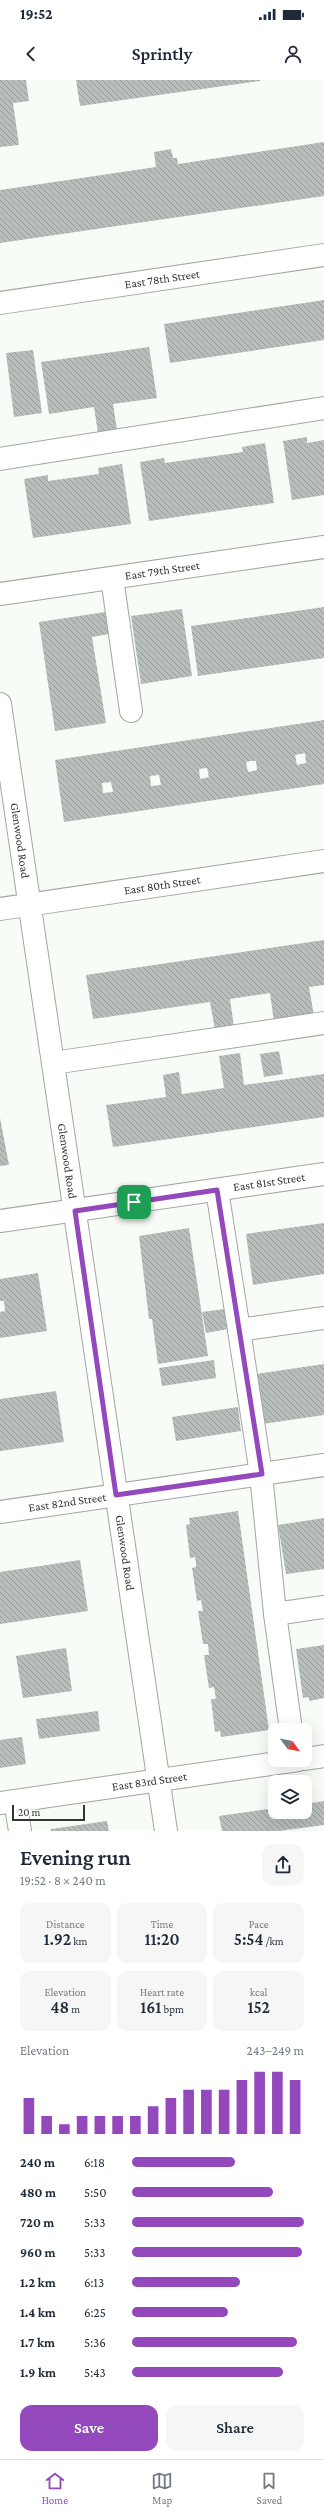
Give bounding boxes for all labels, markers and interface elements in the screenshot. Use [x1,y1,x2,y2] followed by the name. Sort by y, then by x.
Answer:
[20,6,53,22] text: 19:52
[20,43,42,65] icon: back
[282,43,304,65] icon: person
[132,44,192,64] text: Sprintly
[124,266,202,291] street label: East 78th Street
[124,558,202,583] street label: East 79th Street
[8,802,33,880] street label: Glenwood Road
[123,872,202,898] street label: East 80th Street
[55,1122,80,1200] street label: Glenwood Road
[232,1170,307,1194] street label: East 81st Street
[117,1185,151,1219] pin
[123,1191,145,1213] icon: arrive
[28,1490,108,1515] street label: East 82nd Street
[113,1514,138,1592] street label: Glenwood Road
[268,1723,312,1767] north arrow
[268,1723,312,1819] map controls
[111,1769,189,1794] street label: East 83rd Street
[268,1775,312,1819] button: layers
[12,1803,85,1822] scale bar
[18,1806,40,1818] text: 20 m
[262,1844,304,1886] button: share
[20,1845,131,1870] text: Evening run
[20,1873,106,1888] text: 19:52 · 8 × 240 m
[46,1918,85,1930] text: Distance
[151,1918,173,1930] text: Time
[249,1918,269,1930] text: Pace
[43,1930,71,1949] text: 1.92
[144,1930,180,1949] text: 11:20
[234,1930,264,1949] text: 5:54
[71,1935,87,1947] text: km
[264,1935,284,1947] text: /km
[45,1986,86,1998] text: Elevation
[140,1986,184,1998] text: Heart rate
[250,1986,268,1998] text: kcal
[51,1998,69,2017] text: 48
[140,1998,161,2017] text: 161
[247,1998,270,2017] text: 152
[69,2003,80,2015] text: m
[161,2003,184,2015] text: bpm
[20,2043,69,2058] text: Elevation
[247,2043,304,2058] text: 243–249 m
[20,2155,55,2170] text: 240 m
[84,2155,105,2170] text: 6:18
[20,2185,56,2200] text: 480 m
[84,2185,107,2200] text: 5:50
[20,2215,54,2230] text: 720 m
[84,2215,105,2230] text: 5:33
[20,2245,56,2260] text: 960 m
[84,2245,105,2260] text: 5:33
[20,2275,56,2290] text: 1.2 km
[84,2275,104,2290] text: 6:13
[20,2305,56,2320] text: 1.4 km
[84,2305,106,2320] text: 6:25
[20,2335,55,2350] text: 1.7 km
[84,2335,106,2350] text: 5:36
[20,2365,56,2380] text: 1.9 km
[84,2365,106,2380] text: 5:43
[20,2405,158,2451] button: Save
[166,2405,304,2451] button: Share
[42,2470,68,2506] tab: Home
[151,2470,173,2506] tab: Map
[257,2470,282,2506] tab: Saved

